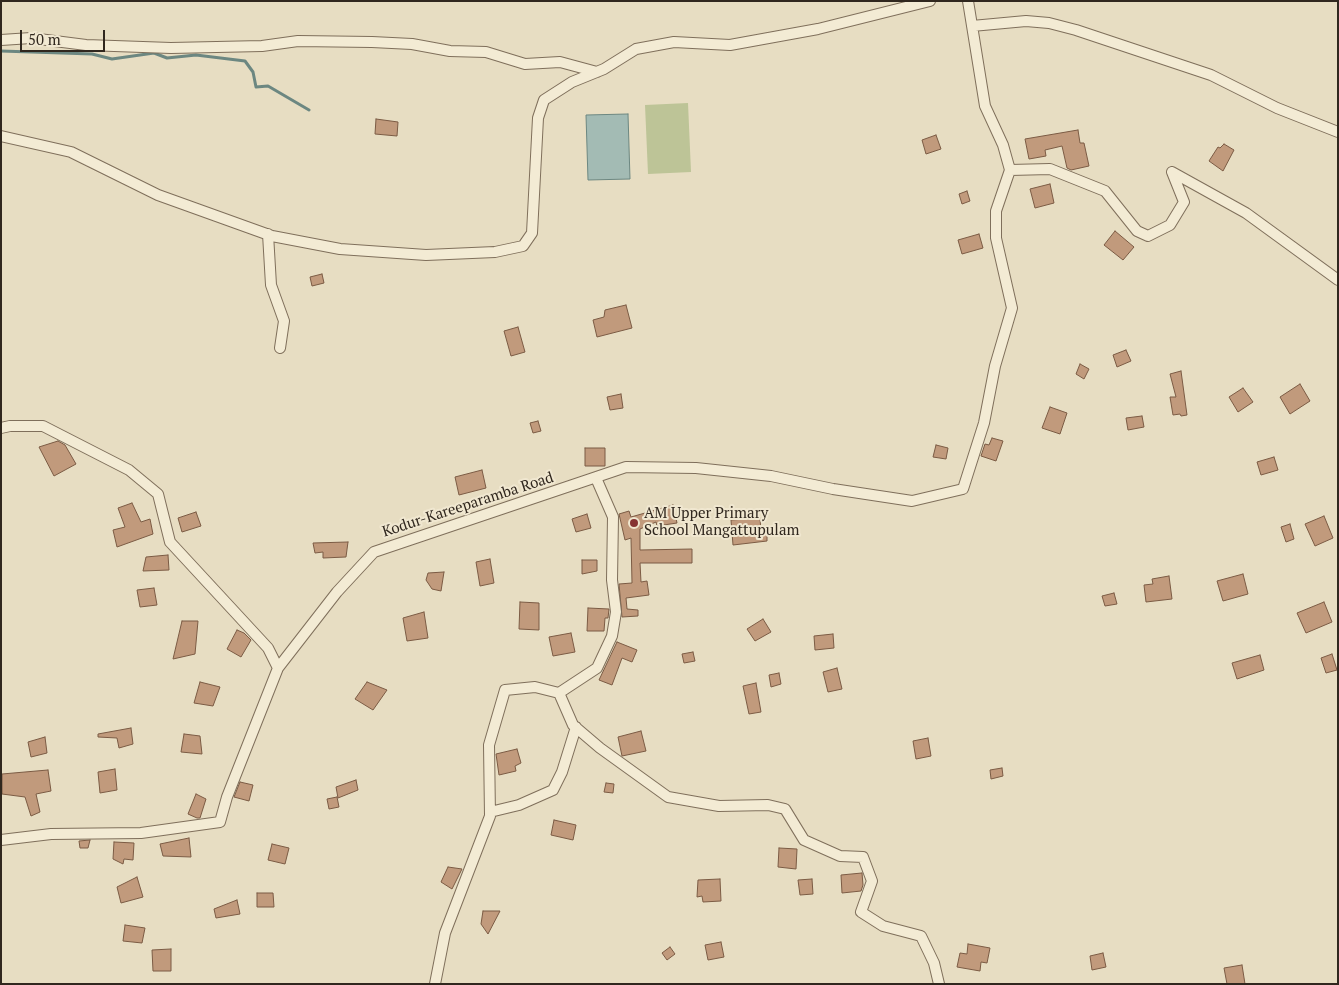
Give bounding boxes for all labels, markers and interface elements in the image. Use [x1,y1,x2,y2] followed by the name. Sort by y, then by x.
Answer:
[22,20,108,52] scale bar
[28,29,61,49] text: 50 m
[380,469,556,541] street label: Kodur-Kareeparamba Road
[644,505,799,540] place label: AM Upper Primary School Mangattupulam
[628,517,640,529] marker: AM Upper Primary School Mangattupulam

